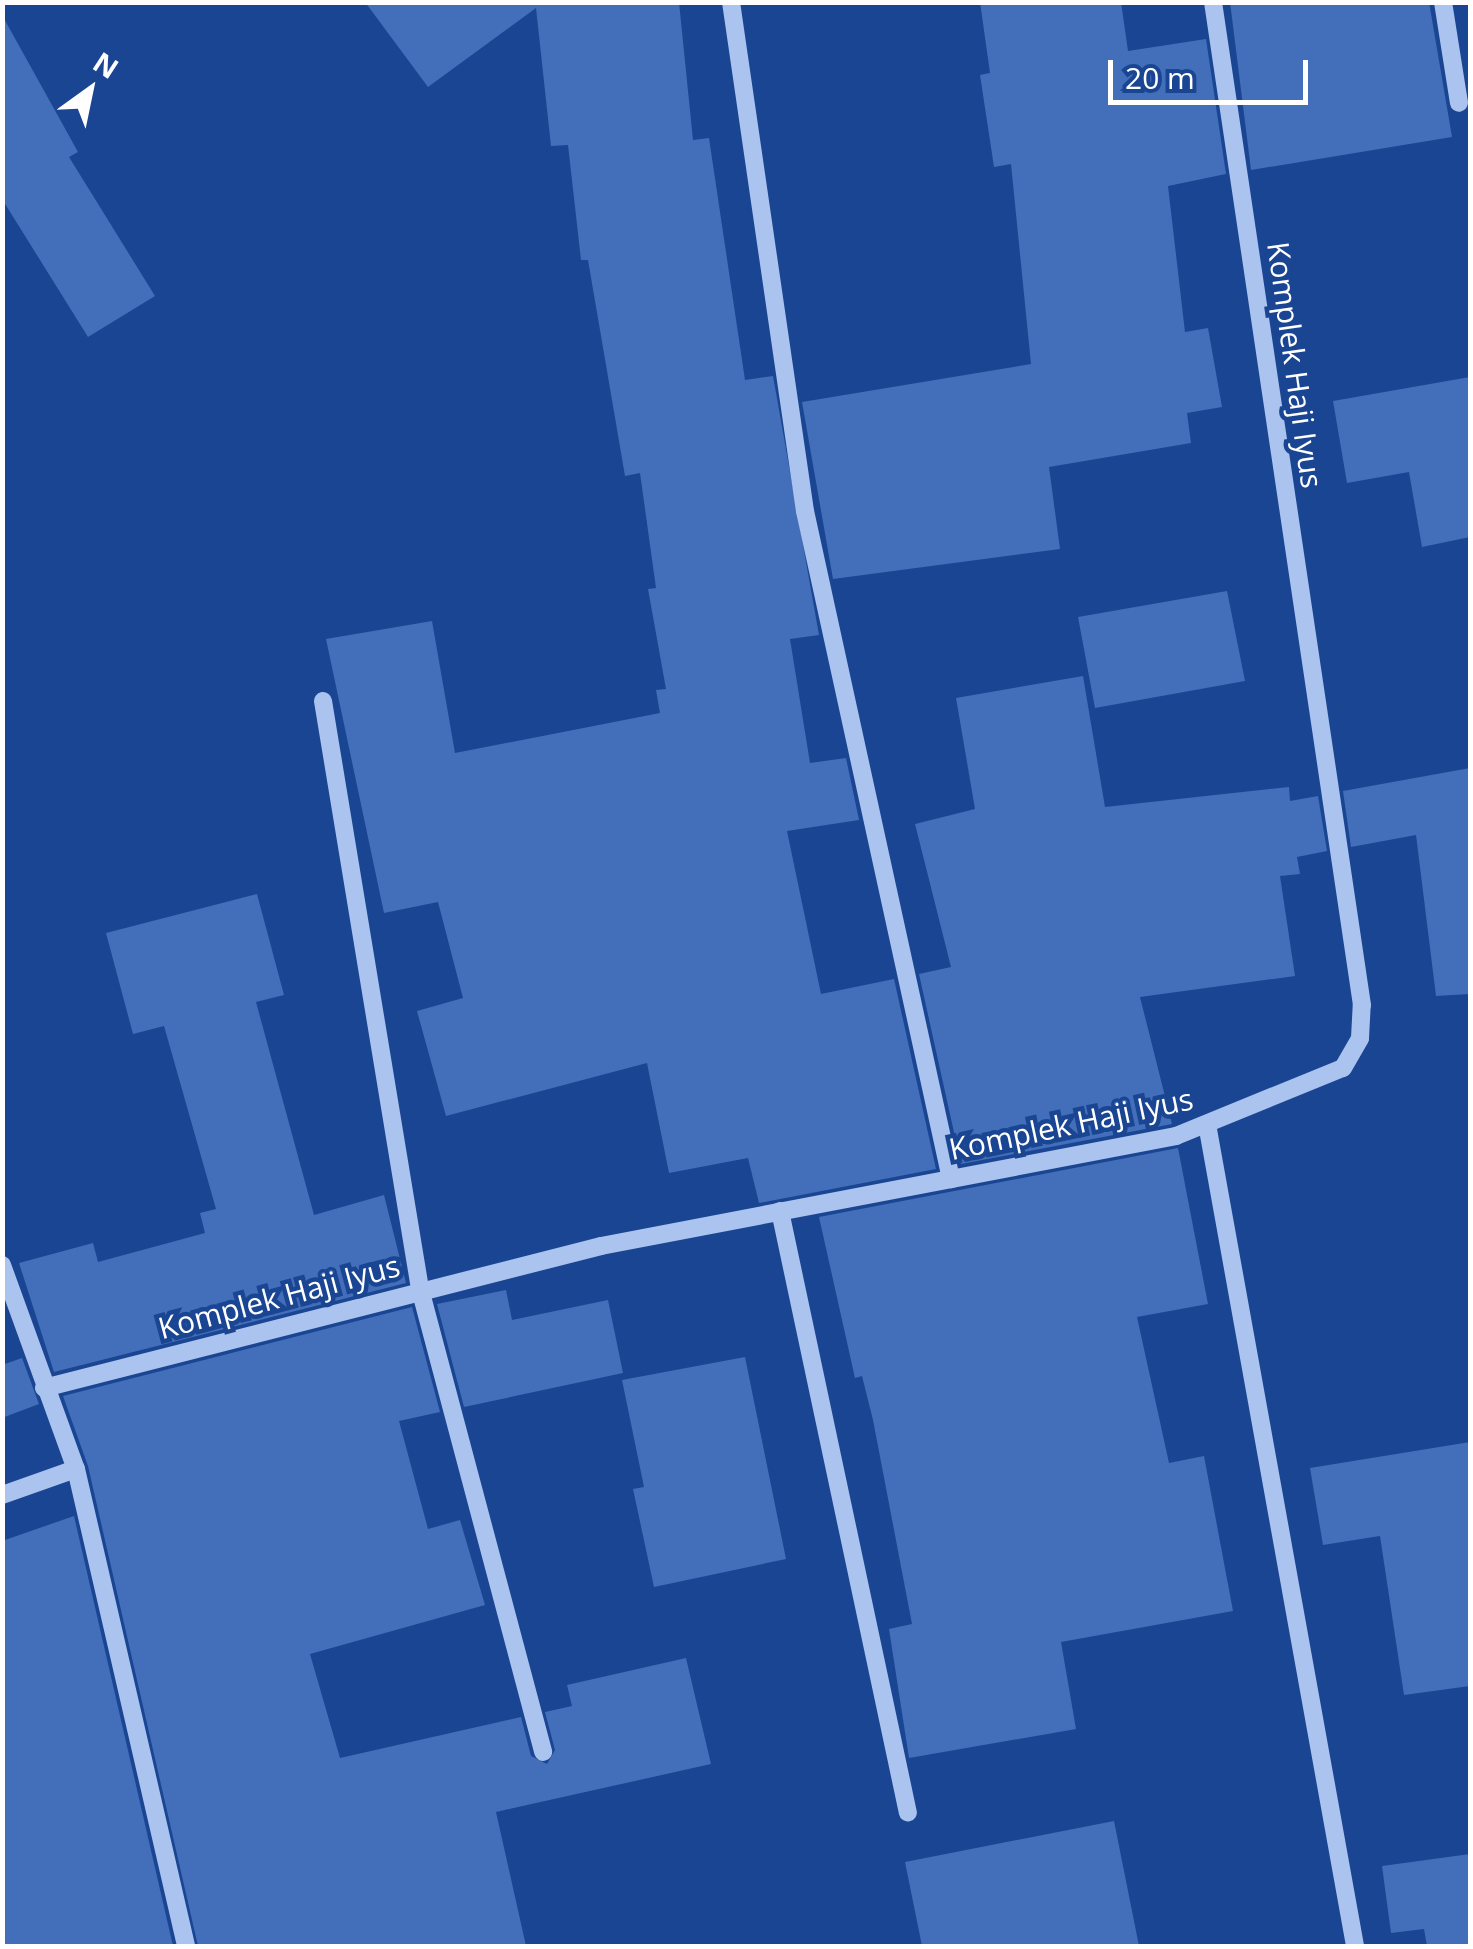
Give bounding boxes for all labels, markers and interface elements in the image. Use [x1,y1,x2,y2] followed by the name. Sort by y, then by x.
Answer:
[40,40,140,140] north arrow
[1113,40,1313,102] scale bar
[86,43,126,87] text: N
[1125,57,1195,98] text: 20 m
[1260,240,1330,490] street label: Komplek Haji Iyus
[946,1081,1196,1167] street label: Komplek Haji Iyus
[154,1247,404,1347] street label: Komplek Haji Iyus

